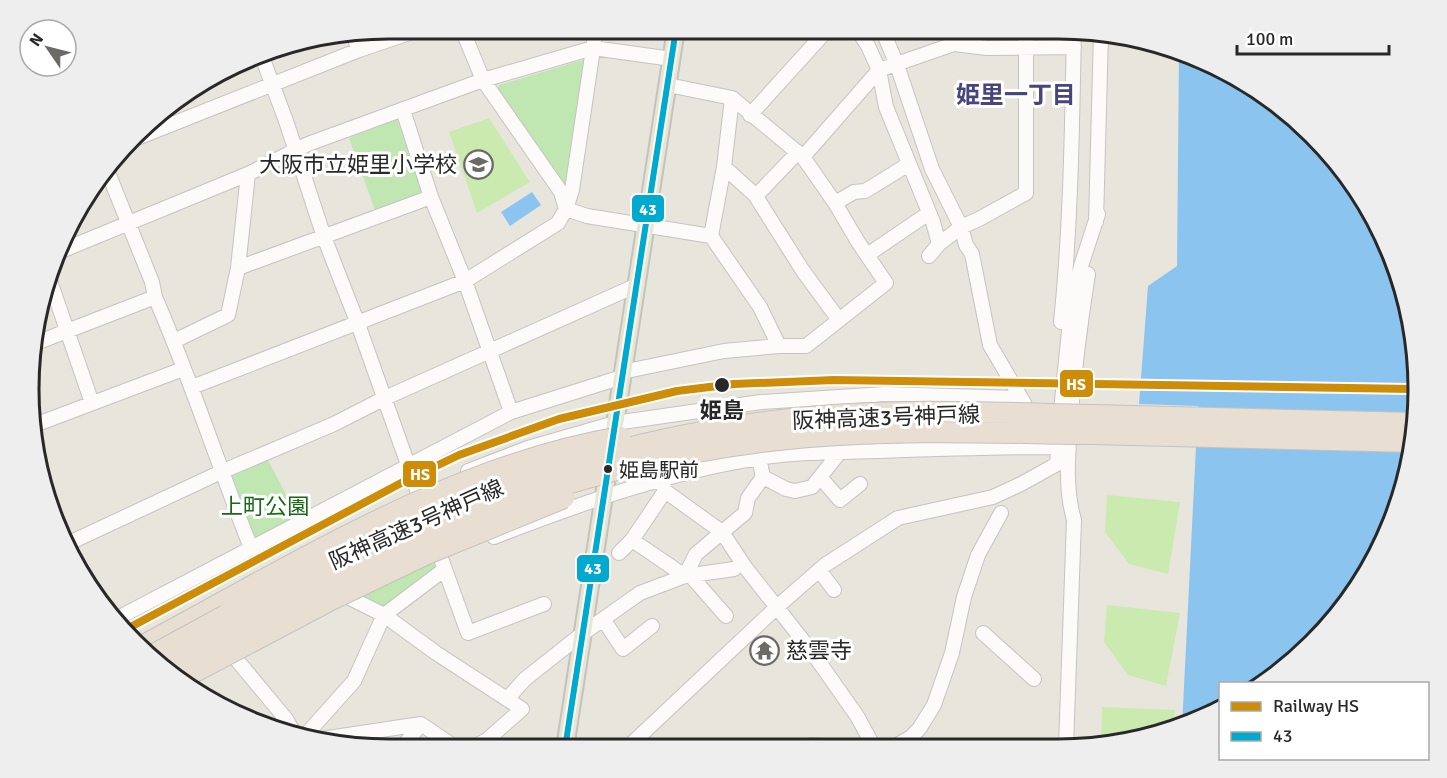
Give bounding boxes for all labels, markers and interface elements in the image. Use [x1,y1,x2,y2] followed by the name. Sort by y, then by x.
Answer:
[18,18,78,78] north arrow
[1237,18,1388,56] scale bar
[1246,28,1293,50] text: 100 m
[25,30,48,50] text: N
[956,80,1076,110] district label: 姫里一丁目
[462,148,494,180] school or university icon: 大阪市立姫里小学校
[259,151,457,178] place label: 大阪市立姫里小学校
[631,194,665,223] line badge: 43
[639,200,657,220] text: 43
[1059,369,1094,398] line badge: HS
[1066,375,1086,395] text: HS
[713,376,731,394] marker: 姫島
[700,397,744,424] place label: 姫島
[792,401,980,434] street label: 阪神高速3号神戸線
[619,458,699,483] place label: 姫島駅前
[402,460,437,488] line badge: HS
[602,463,614,475] marker: 姫島駅前
[410,465,430,485] text: HS
[325,474,508,575] street label: 阪神高速3号神戸線
[221,493,309,520] park label: 上町公園
[576,554,610,583] line badge: 43
[584,559,602,579] text: 43
[749,634,781,666] temple icon: 慈雲寺
[786,637,852,664] place label: 慈雲寺
[1219,682,1429,760] legend
[1273,695,1359,717] text: Railway HS
[1273,725,1292,747] text: 43

